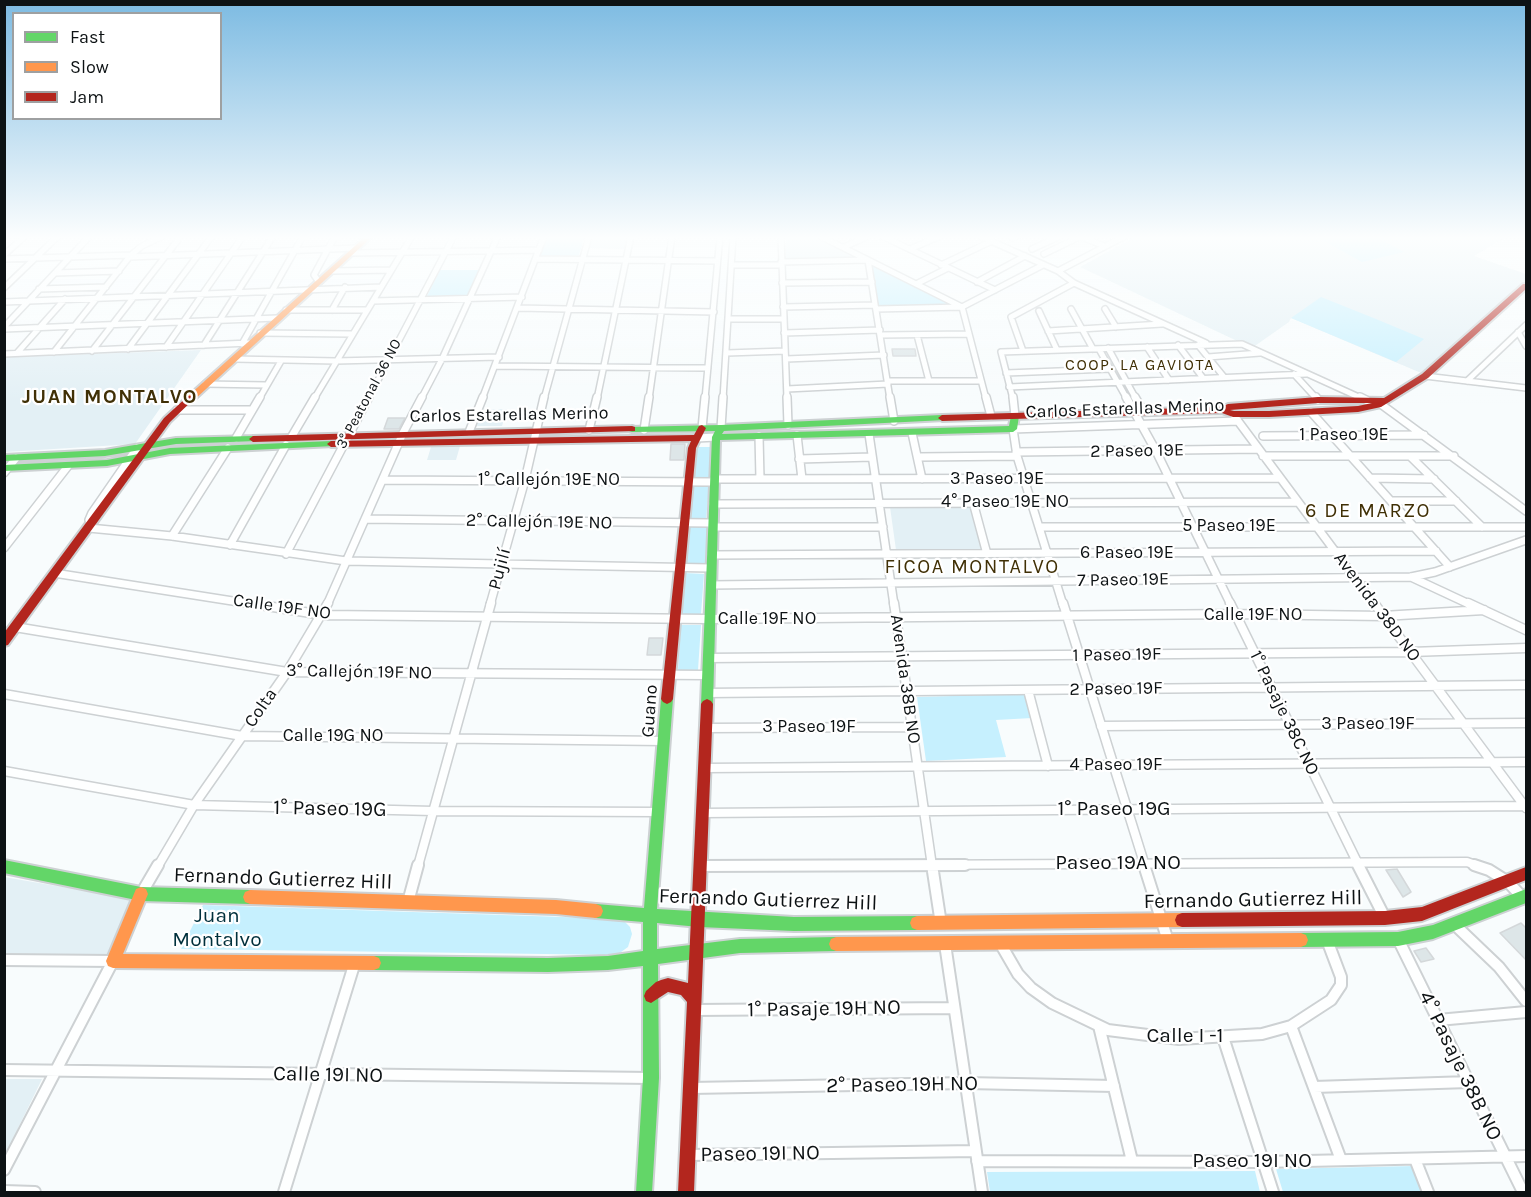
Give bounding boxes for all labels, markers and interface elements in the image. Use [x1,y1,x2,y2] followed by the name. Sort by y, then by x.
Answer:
[12,12,222,120] legend
[70,26,105,48] text: Fast
[70,56,109,78] text: Slow
[70,86,104,108] text: Jam
[332,336,406,452] street label: 3° Peatonal 36 NO
[1065,355,1215,375] district label: COOP. LA GAVIOTA
[22,385,198,409] district label: JUAN MONTALVO
[1025,395,1225,423] street label: Carlos Estarellas Merino
[409,402,609,428] street label: Carlos Estarellas Merino
[1299,424,1389,446] street label: 1 Paseo 19E
[1090,439,1184,463] street label: 2 Paseo 19E
[950,468,1044,490] street label: 3 Paseo 19E
[478,469,620,491] street label: 1° Callejón 19E NO
[941,491,1069,513] street label: 4° Paseo 19E NO
[1305,499,1431,523] district label: 6 DE MARZO
[466,510,612,534] street label: 2° Callejón 19E NO
[1182,515,1276,537] street label: 5 Paseo 19E
[1080,542,1174,564] street label: 6 Paseo 19E
[484,546,516,592] street label: Pujilí
[1329,548,1425,666] street label: Avenida 38D NO
[884,555,1060,579] district label: FICOA MONTALVO
[1077,568,1169,592] street label: 7 Paseo 19E
[232,589,332,625] street label: Calle 19F NO
[1204,604,1302,626] street label: Calle 19F NO
[718,608,816,630] street label: Calle 19F NO
[885,613,925,745] street label: Avenida 38B NO
[1072,643,1162,667] street label: 1 Paseo 19F
[1245,647,1323,779] street label: 1° Pasaje 38C NO
[286,660,432,684] street label: 3° Callejón 19F NO
[1069,677,1163,701] street label: 2 Paseo 19F
[240,684,282,732] street label: Colta
[637,684,663,738] street label: Guano
[1321,713,1415,735] street label: 3 Paseo 19F
[762,716,856,738] street label: 3 Paseo 19F
[283,725,383,747] street label: Calle 19G NO
[1070,754,1162,776] street label: 4 Paseo 19F
[273,795,387,823] street label: 1° Paseo 19G
[1057,796,1171,822] street label: 1° Paseo 19G
[1055,850,1181,876] street label: Paseo 19A NO
[173,863,393,895] street label: Fernando Gutierrez Hill
[658,884,878,916] street label: Fernando Gutierrez Hill
[1143,885,1363,915] street label: Fernando Gutierrez Hill
[172,903,262,953] park label: Juan Montalvo
[1413,987,1507,1145] street label: 4° Pasaje 38B NO
[747,995,901,1023] street label: 1° Pasaje 19H NO
[1146,1023,1224,1049] street label: Calle I -1
[273,1061,383,1089] street label: Calle 19I NO
[826,1071,978,1099] street label: 2° Paseo 19H NO
[700,1140,820,1168] street label: Paseo 19I NO
[1192,1148,1312,1174] street label: Paseo 19I NO

